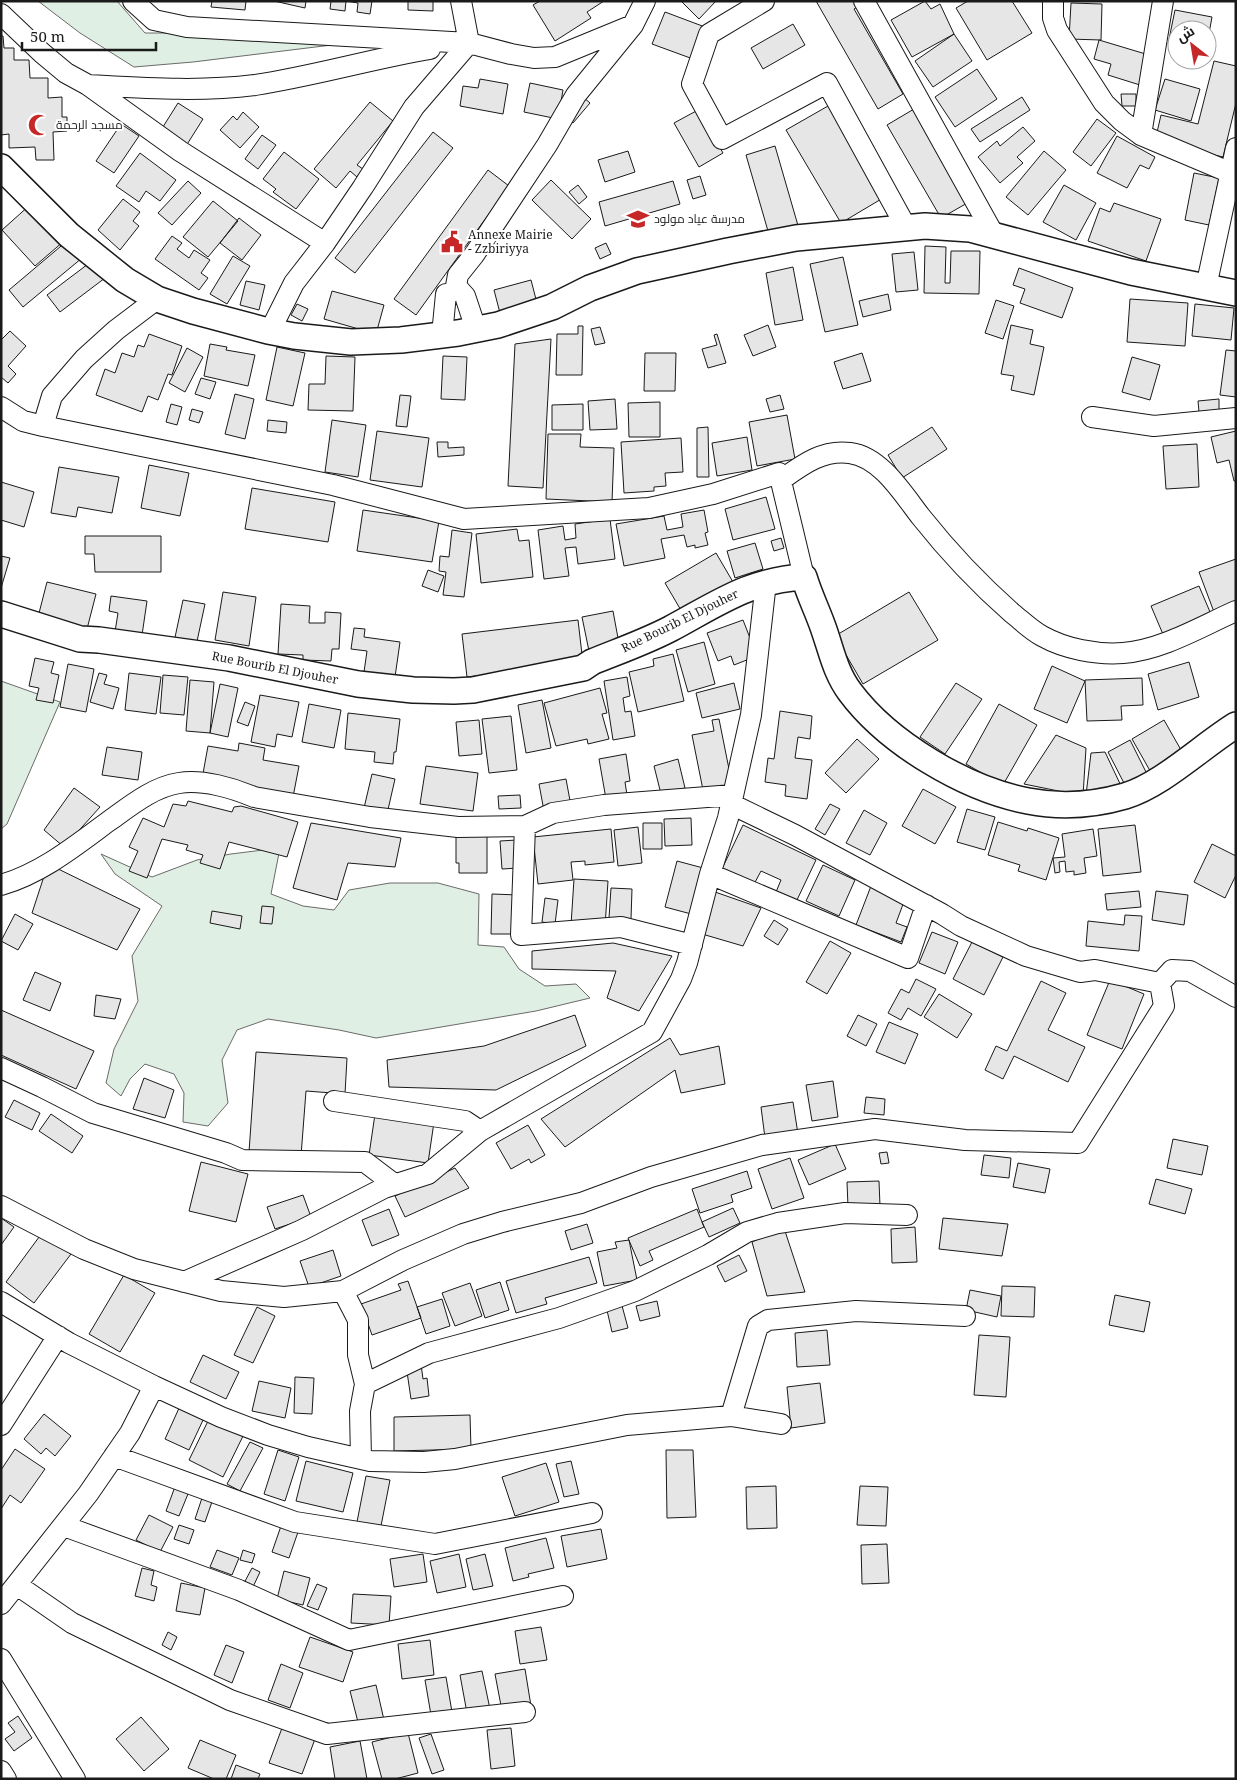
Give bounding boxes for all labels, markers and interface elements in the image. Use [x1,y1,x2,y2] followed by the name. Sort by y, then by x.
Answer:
[22,20,156,52] scale bar
[1167,20,1217,70] north arrow
[1172,21,1198,46] text: ش
[30,26,65,46] text: 50 m
[26,112,52,138] mosque icon: مسجد الرحمة
[56,116,123,133] place label: مسجد الرحمة
[625,206,651,232] school or university icon: مدرسة عياد مولود
[654,210,745,227] place label: مدرسة عياد مولود
[468,226,553,257] place label: Annexe Mairie - Zzbiriyya
[439,229,465,255] public building icon: Annexe Mairie - Zzbiriyya
[618,585,741,656] street label: Rue Bourib El Djouher
[211,647,340,688] street label: Rue Bourib El Djouher

